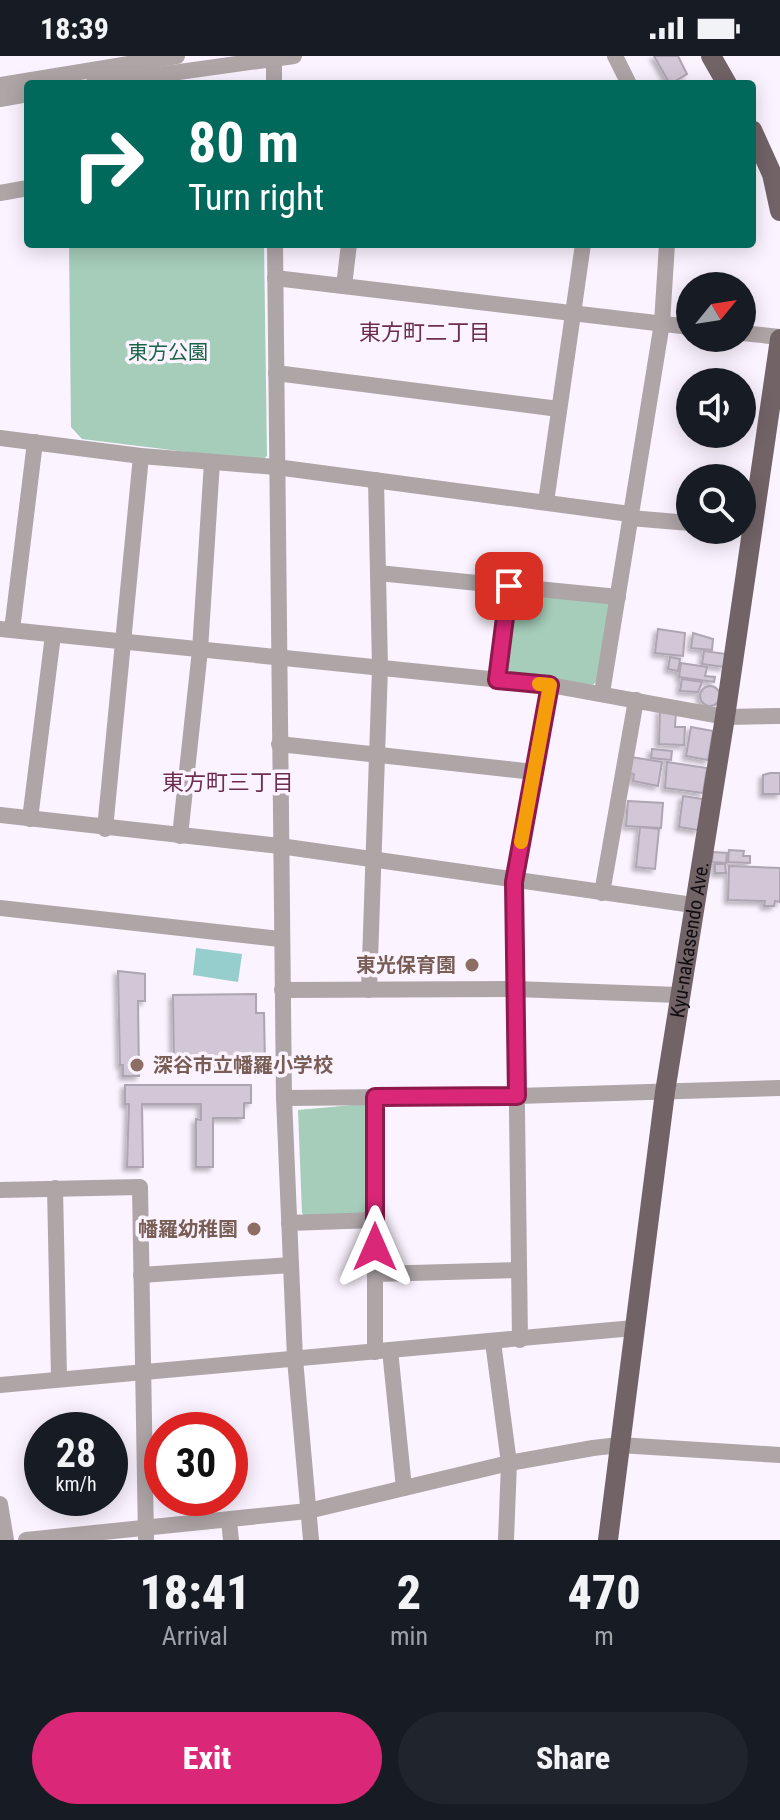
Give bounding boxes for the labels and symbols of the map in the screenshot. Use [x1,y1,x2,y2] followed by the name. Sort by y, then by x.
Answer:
[676,272,756,352] north arrow
[359,320,491,345] district label: 東方町二丁目
[128,340,208,364] park label: 東方公園
[475,552,543,620] pin
[162,770,294,795] district label: 東方町三丁目
[665,860,714,1020] street label: Kyu-nakasendo Ave.
[356,953,456,977] place label: 東光保育園
[463,956,481,974] marker: 東光保育園
[153,1053,333,1077] place label: 深谷市立幡羅小学校
[128,1056,146,1074] marker: 深谷市立幡羅小学校
[333,1205,417,1289] position arrow
[138,1217,238,1241] place label: 幡羅幼稚園
[245,1220,263,1238] marker: 幡羅幼稚園
[144,1412,248,1516] speed limit sign: 30

